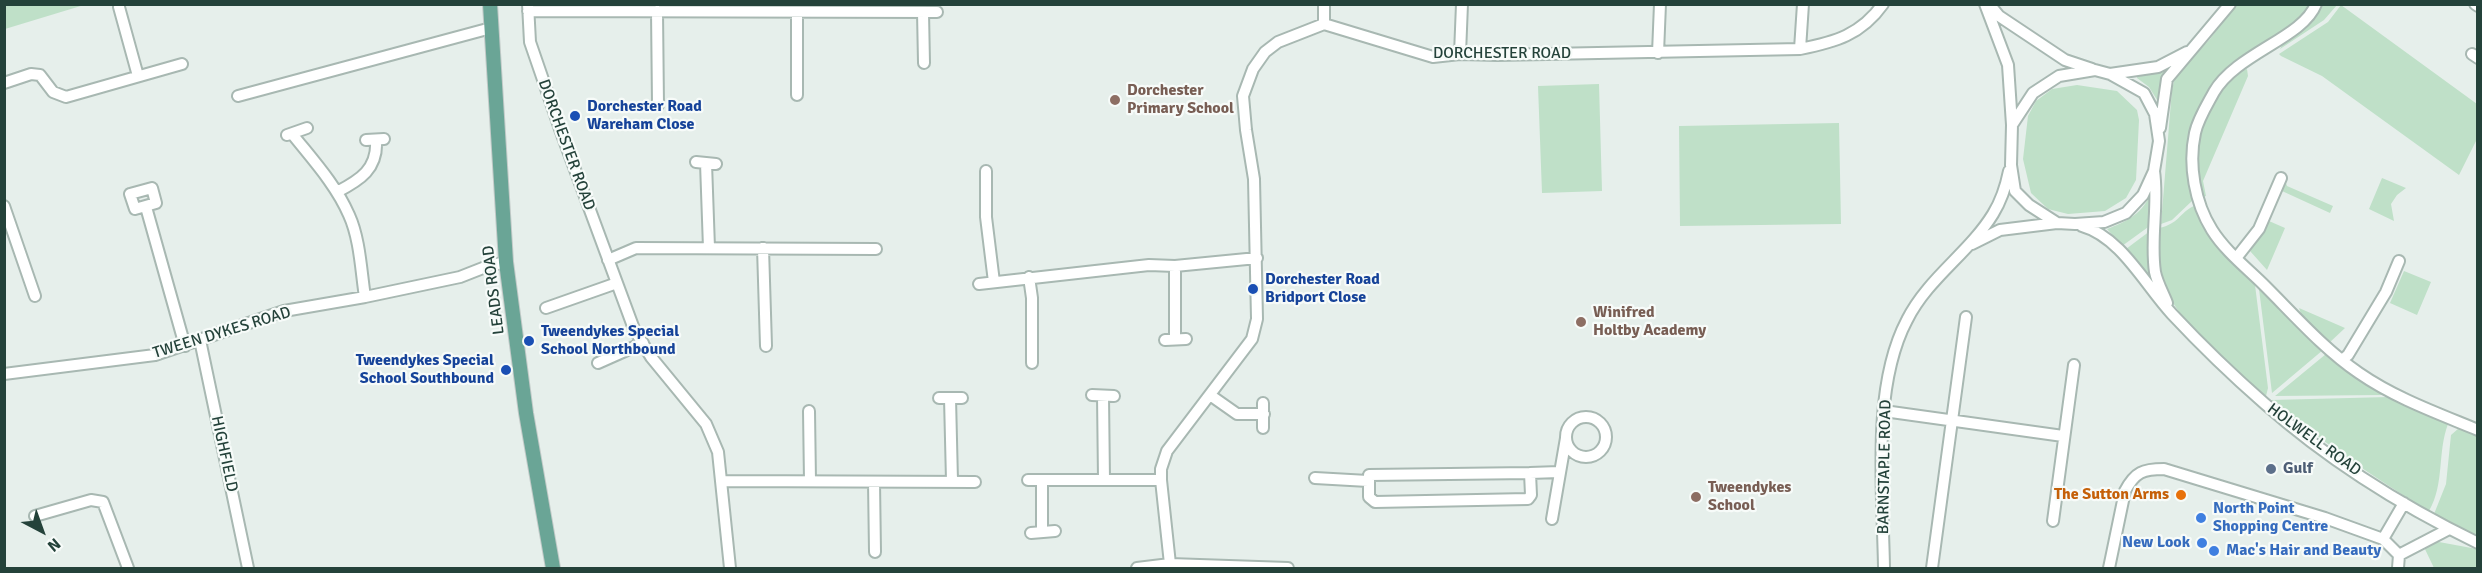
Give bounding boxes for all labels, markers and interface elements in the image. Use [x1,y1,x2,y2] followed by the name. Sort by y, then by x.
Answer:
[1433,44,1571,64] street label: DORCHESTER ROAD
[533,77,599,213] street label: DORCHESTER ROAD
[1127,81,1234,119] place label: Dorchester Primary School
[1108,93,1122,107] marker: Dorchester Primary School
[587,97,702,135] place label: Dorchester Road Wareham Close
[568,109,582,123] marker: Dorchester Road Wareham Close
[479,244,509,336] street label: LEADS ROAD
[1265,270,1380,308] place label: Dorchester Road Bridport Close
[1246,282,1260,296] marker: Dorchester Road Bridport Close
[151,303,293,363] street label: TWEEN DYKES ROAD
[1593,303,1706,341] place label: Winifred Holtby Academy
[1574,315,1588,329] marker: Winifred Holtby Academy
[541,322,679,360] place label: Tweendykes Special School Northbound
[522,334,536,348] marker: Tweendykes Special School Northbound
[356,351,494,389] place label: Tweendykes Special School Southbound
[499,363,513,377] marker: Tweendykes Special School Southbound
[1874,399,1896,535] street label: BARNSTAPLE ROAD
[2263,400,2365,480] street label: HOLWELL ROAD
[207,414,241,494] street label: HIGHFIELD
[2283,459,2313,479] place label: Gulf
[2264,462,2278,476] marker: Gulf
[1708,478,1791,516] place label: Tweendykes School
[2054,485,2169,505] place label: The Sutton Arms
[2174,488,2188,502] marker: The Sutton Arms
[1689,490,1703,504] marker: Tweendykes School
[2213,499,2328,537] place label: North Point Shopping Centre
[12,501,72,561] north arrow
[2194,511,2208,525] marker: North Point Shopping Centre
[43,533,65,556] text: N
[2122,533,2190,553] place label: New Look
[2195,536,2209,550] marker: New Look
[2226,541,2381,561] place label: Mac's Hair and Beauty
[2207,544,2221,558] marker: Mac's Hair and Beauty

